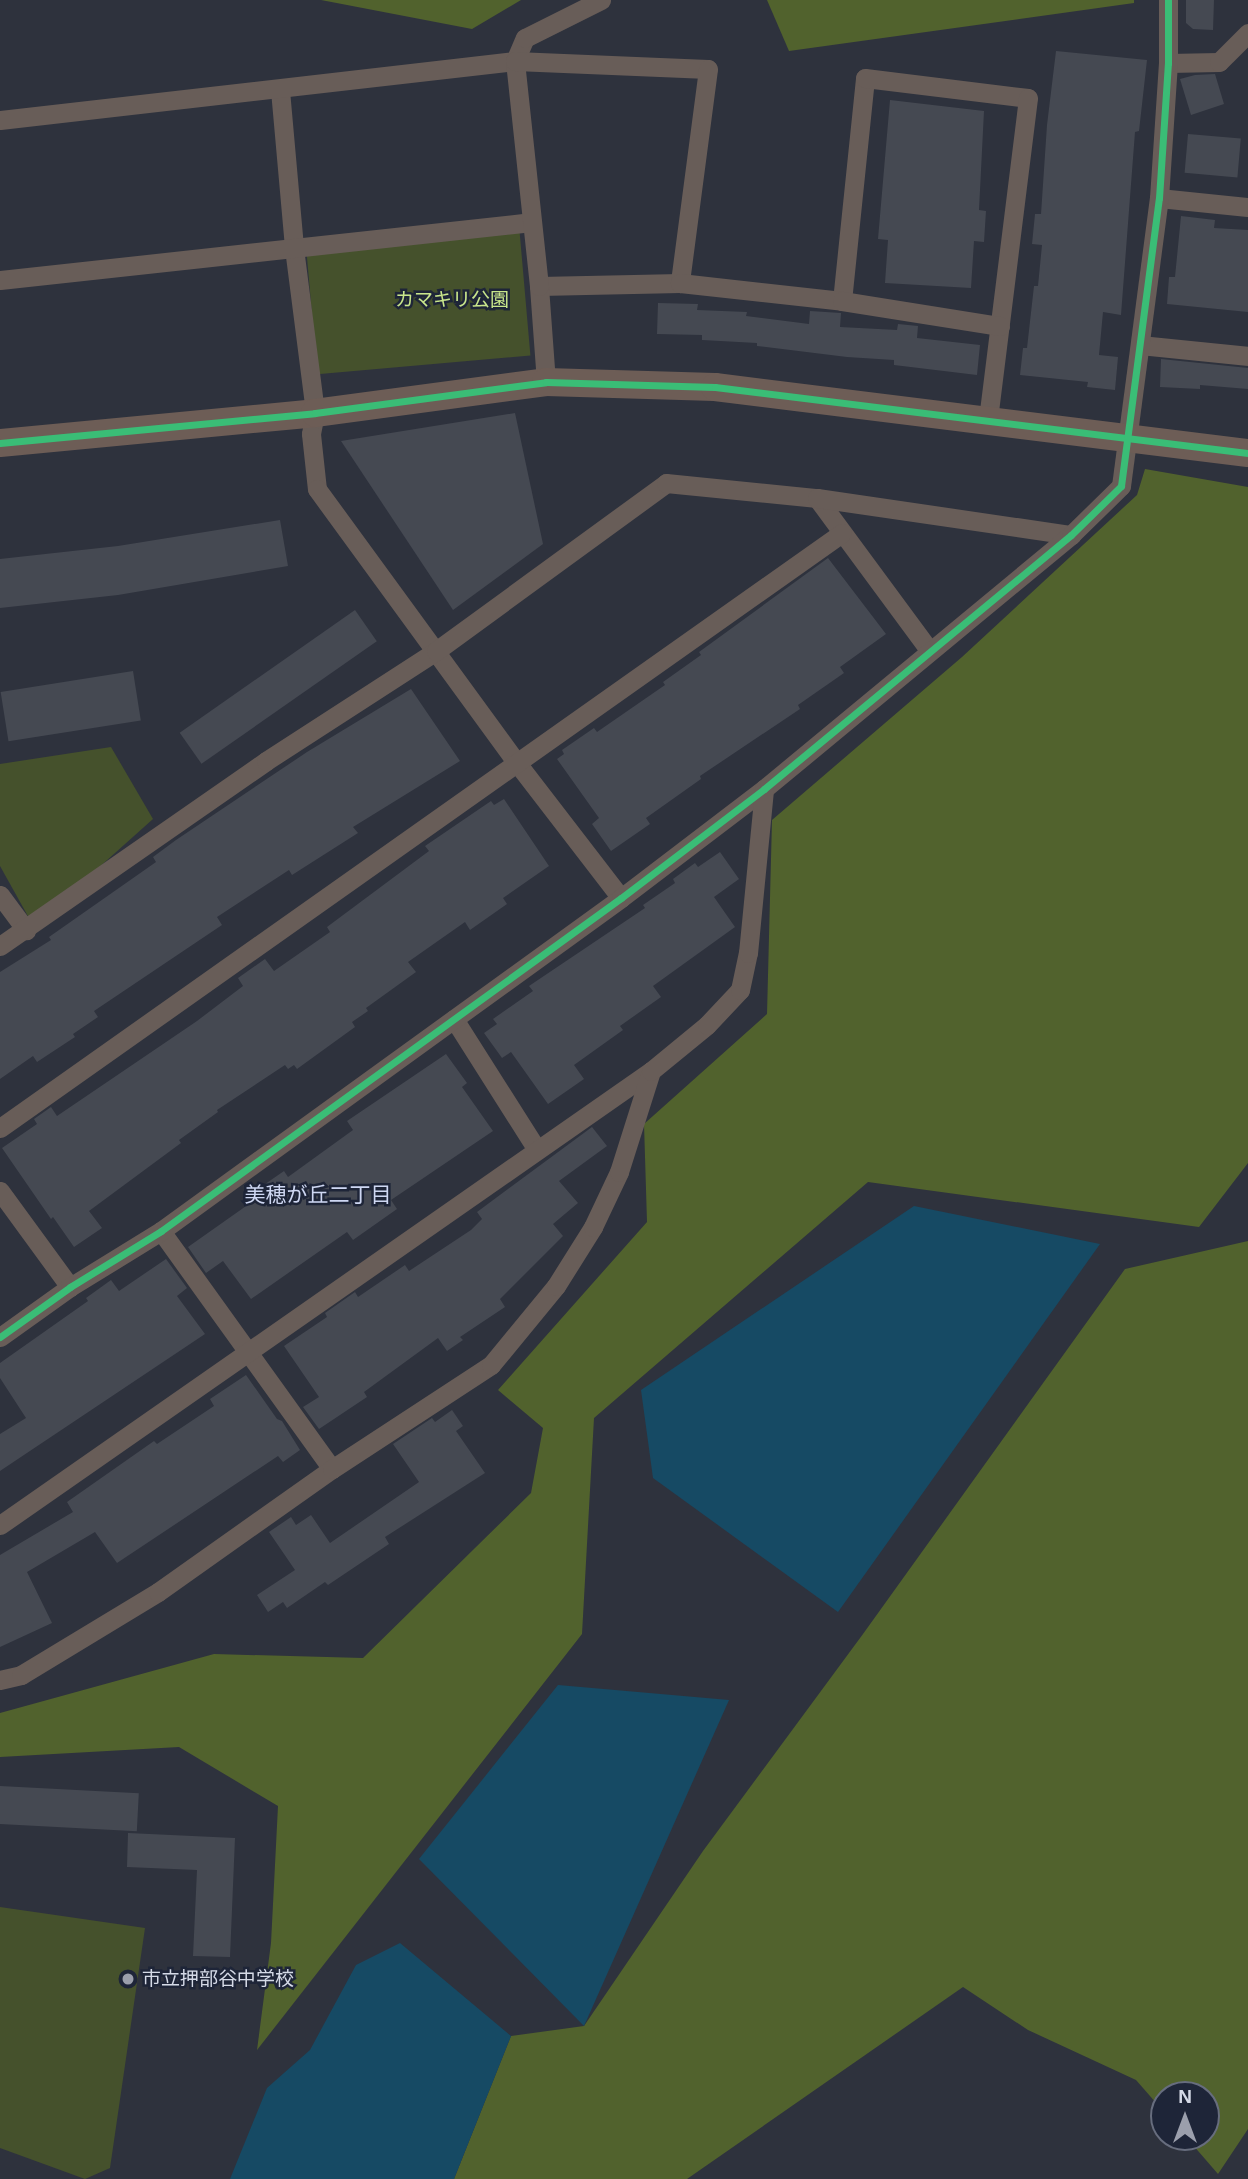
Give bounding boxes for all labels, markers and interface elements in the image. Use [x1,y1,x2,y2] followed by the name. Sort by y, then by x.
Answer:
[395,289,509,311] park label: カマキリ公園
[245,1182,391,1208] district label: 美穂が丘二丁目
[142,1968,294,1990] place label: 市立押部谷中学校
[120,1971,136,1987] marker: 市立押部谷中学校
[1150,2081,1220,2151] north arrow
[1178,2086,1192,2107] text: N

